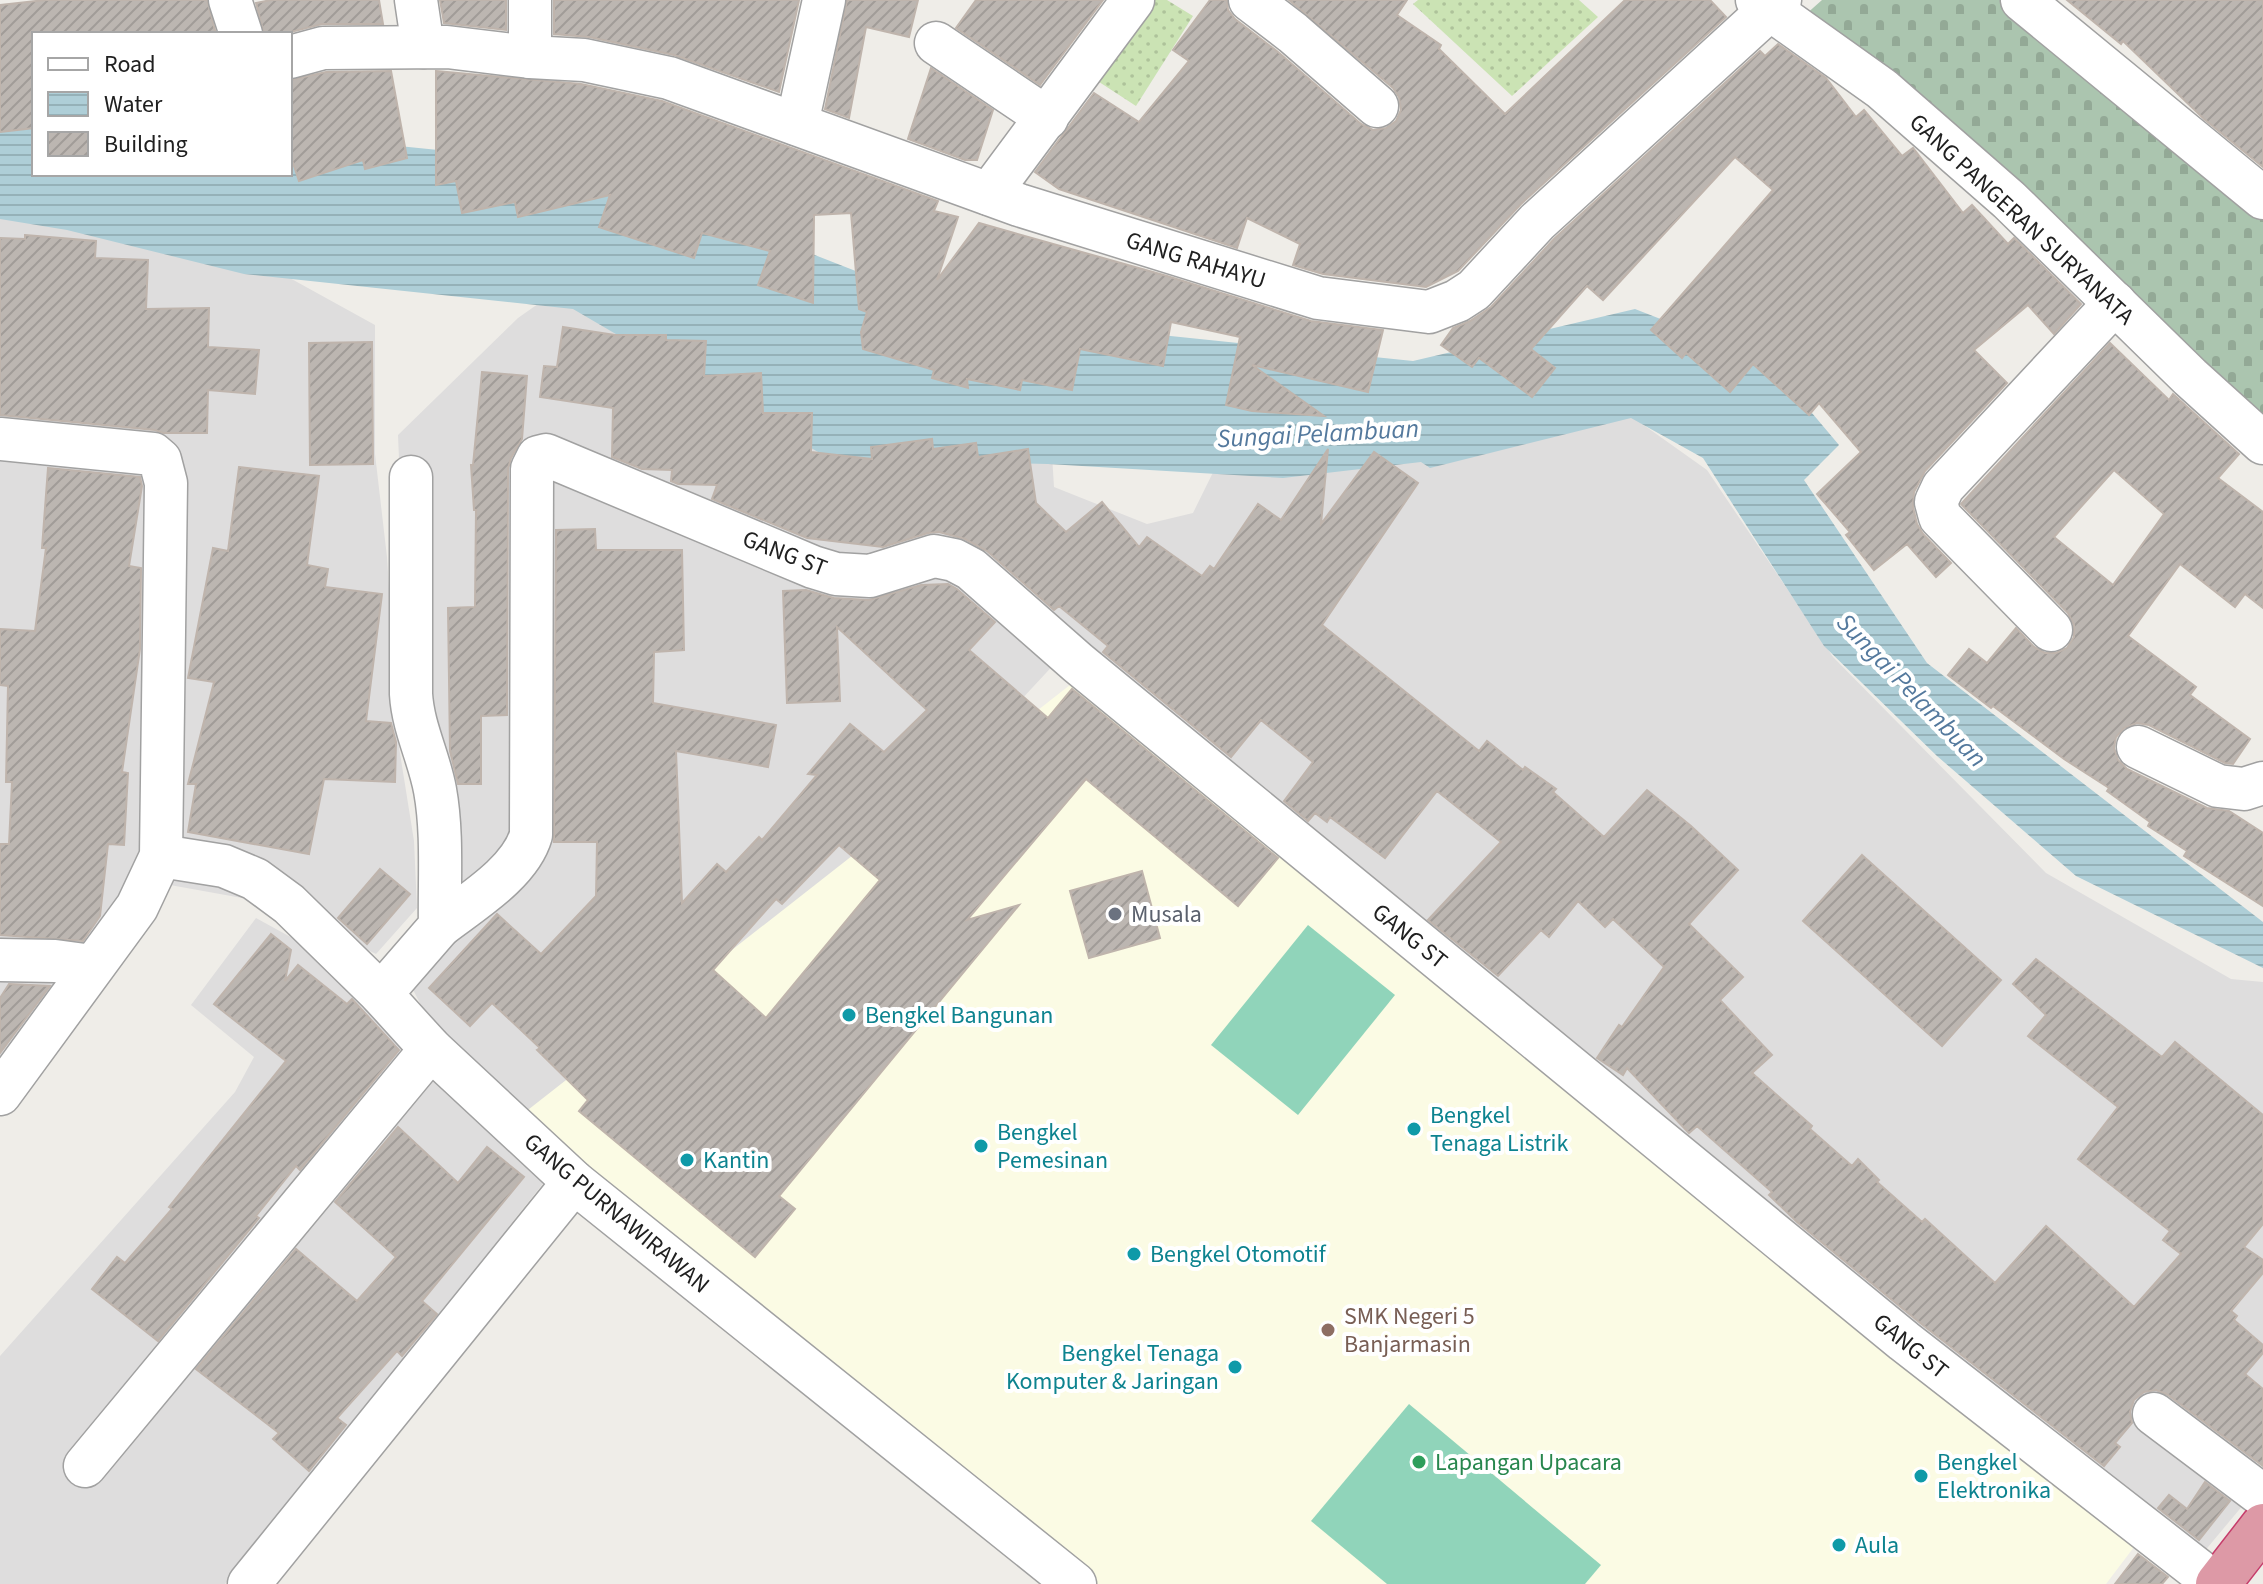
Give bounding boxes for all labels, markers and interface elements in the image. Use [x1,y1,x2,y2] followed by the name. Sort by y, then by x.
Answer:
[32,32,292,176] legend
[104,47,156,82] text: Road
[104,87,163,122] text: Water
[1901,105,2142,333] street label: GANG PANGERAN SURYANATA
[104,127,188,162] text: Building
[1122,223,1270,298] street label: GANG RAHAYU
[1216,410,1420,457] water label: Sungai Pelambuan
[737,521,832,586] street label: GANG ST
[1828,605,1995,776] water label: Sungai Pelambuan
[1364,895,1455,978] street label: GANG ST
[1131,897,1202,932] place label: Musala
[1106,905,1124,923] marker: Musala
[865,998,1053,1033] place label: Bengkel Bangunan
[840,1006,858,1024] marker: Bengkel Bangunan
[1430,1098,1568,1161] place label: Bengkel Tenaga Listrik
[997,1115,1108,1178] place label: Bengkel Pemesinan
[1405,1120,1423,1138] marker: Bengkel Tenaga Listrik
[516,1125,717,1302] street label: GANG PURNAWIRAWAN
[972,1137,990,1155] marker: Bengkel Pemesinan
[703,1143,769,1178] place label: Kantin
[678,1151,696,1169] marker: Kantin
[1150,1237,1327,1272] place label: Bengkel Otomotif
[1125,1245,1143,1263] marker: Bengkel Otomotif
[1344,1299,1475,1362] place label: SMK Negeri 5 Banjarmasin
[1865,1305,1956,1388] street label: GANG ST
[1319,1321,1337,1339] marker: SMK Negeri 5 Banjarmasin
[1006,1336,1219,1399] place label: Bengkel Tenaga Komputer & Jaringan
[1226,1358,1244,1376] marker: Bengkel Tenaga Komputer & Jaringan
[1435,1445,1622,1480] place label: Lapangan Upacara
[1937,1445,2051,1508] place label: Bengkel Elektronika
[1410,1453,1428,1471] marker: Lapangan Upacara
[1912,1467,1930,1485] marker: Bengkel Elektronika
[1855,1528,1899,1563] place label: Aula
[1830,1536,1848,1554] marker: Aula

